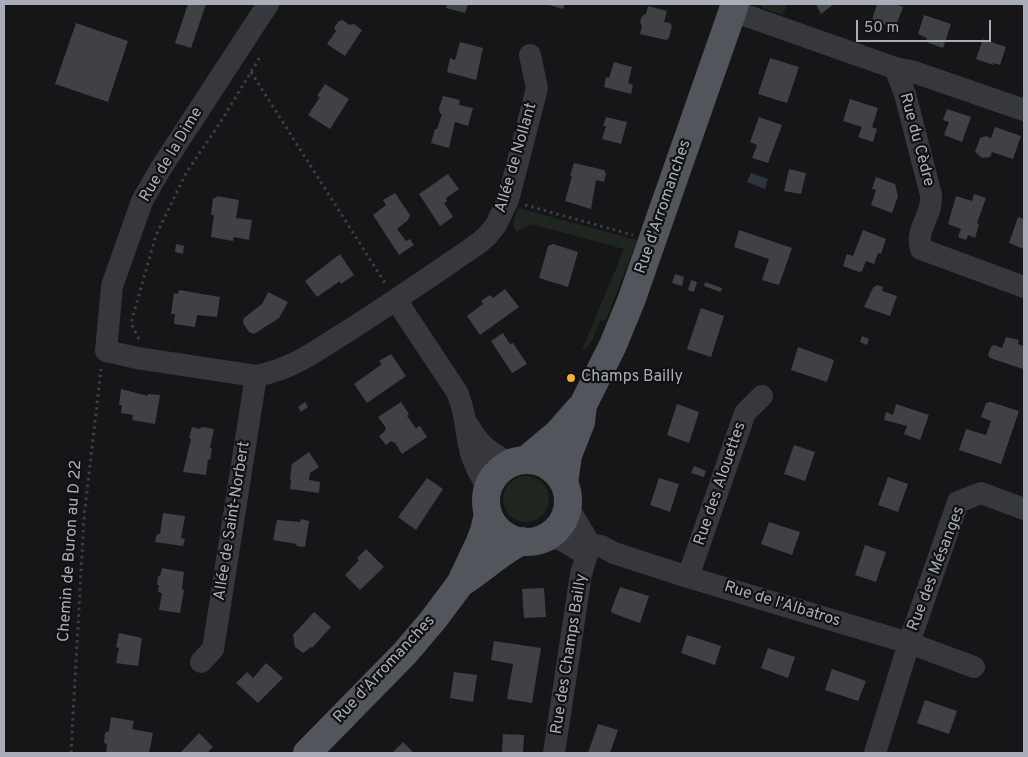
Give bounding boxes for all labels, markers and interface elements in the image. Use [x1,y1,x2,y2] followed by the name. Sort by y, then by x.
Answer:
[858,10,993,42] scale bar
[864,19,899,38] text: 50 m
[894,91,938,189] street label: Rue du Cèdre
[492,101,542,215] street label: Allée de Nollant
[136,104,208,206] street label: Rue de la Dime
[632,137,696,277] street label: Rue d'Arromanches
[581,368,683,388] place label: Champs Bailly
[565,372,577,384] marker: Champs Bailly
[691,420,751,548] street label: Rue des Alouettes
[211,440,255,602] street label: Allée de Saint-Norbert
[55,459,87,643] street label: Chemin de Buron au D 22
[904,504,970,634] street label: Rue des Mésanges
[548,572,592,736] street label: Rue des Champs Bailly
[722,578,842,632] street label: Rue de l'Albatros
[330,612,440,728] street label: Rue d'Arromanches

